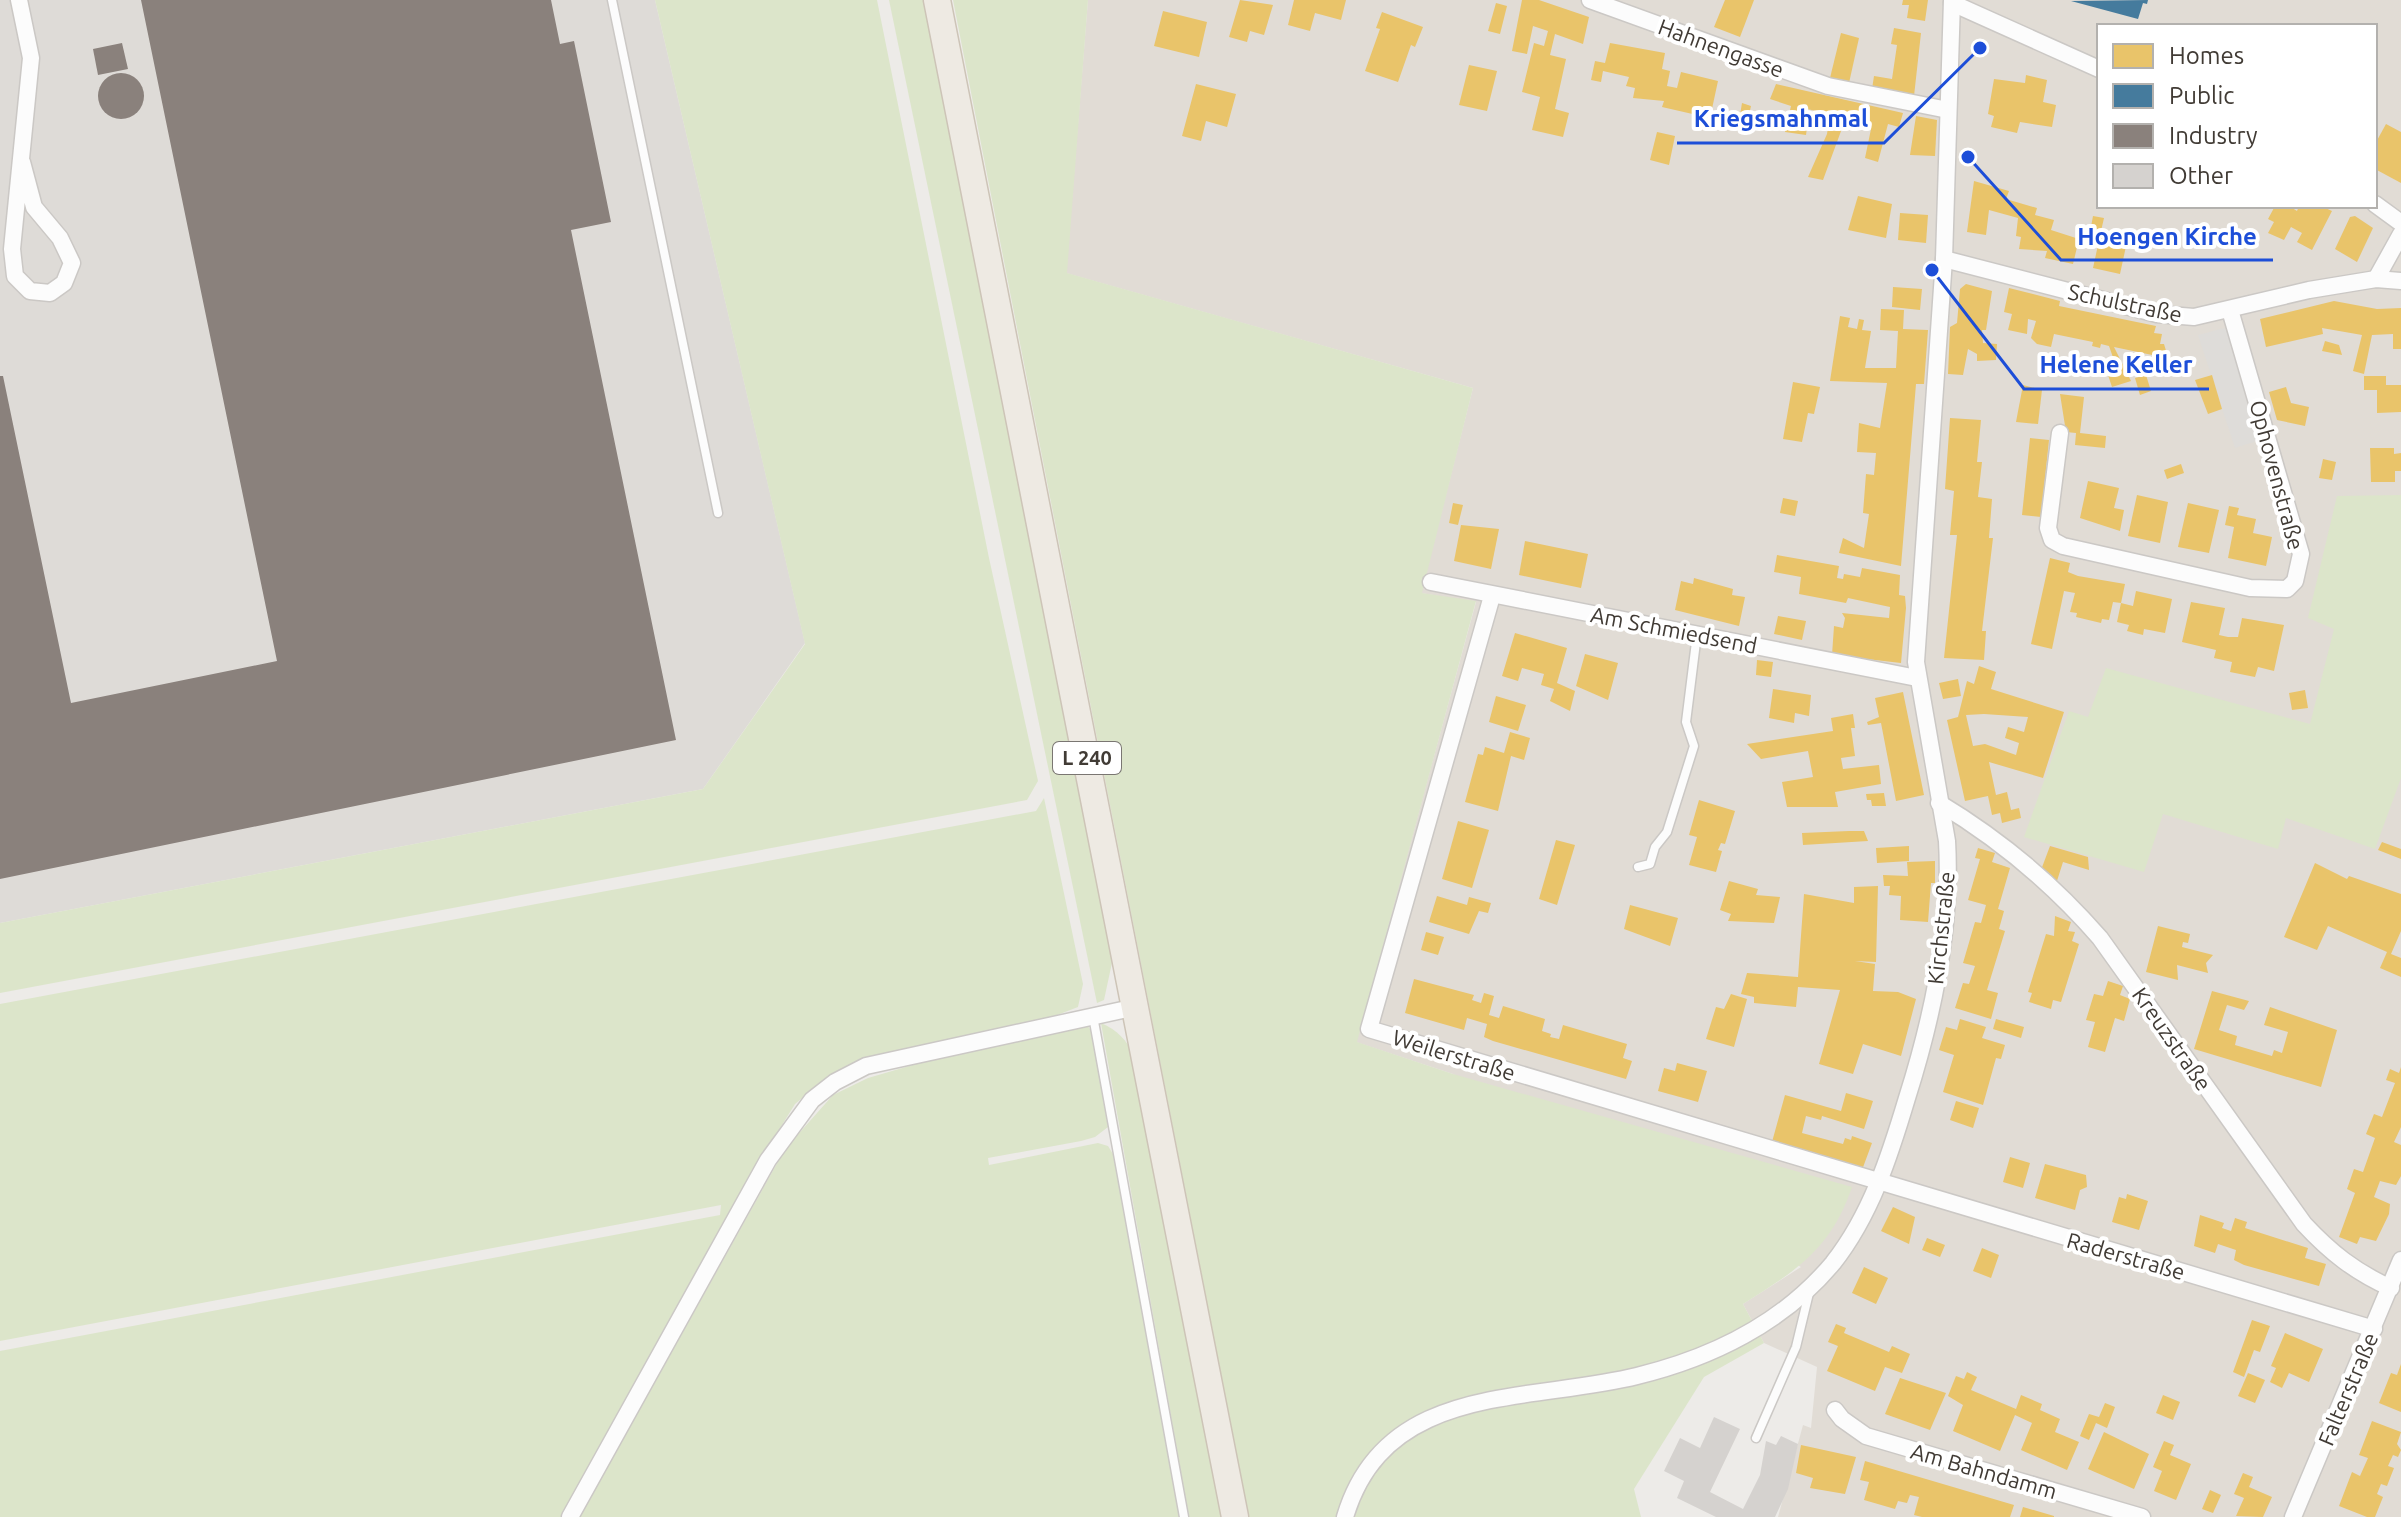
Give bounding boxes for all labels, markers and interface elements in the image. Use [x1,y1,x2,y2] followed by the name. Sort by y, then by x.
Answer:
[1655,13,1787,82] street label: Hahnengasse
[2097,24,2377,208] legend
[2169,42,2244,69] text: Homes
[2169,82,2234,109] text: Public
[1677,95,1884,143] callout: Kriegsmahnmal
[1694,105,1868,132] text: Kriegsmahnmal
[2169,122,2258,149] text: Industry
[2169,162,2233,189] text: Other
[2061,212,2273,260] callout: Hoengen Kirche
[2077,223,2257,250] text: Hoengen Kirche
[2066,278,2184,327] street label: Schulstraße
[2024,341,2209,389] callout: Helene Keller
[2039,351,2193,378] text: Helene Keller
[2245,397,2309,552] street label: Ophovenstraße
[1589,601,1759,658] street label: Am Schmiedsend
[1053,742,1121,774] road number: L 240
[1922,870,1959,986] street label: Kirchstraße
[2128,982,2217,1095] street label: Kreuzstraße
[1390,1024,1519,1085] street label: Weilerstraße
[2064,1227,2188,1284] street label: Raderstraße
[2313,1329,2383,1449] street label: Falterstraße
[1908,1438,2060,1503] street label: Am Bahndamm

